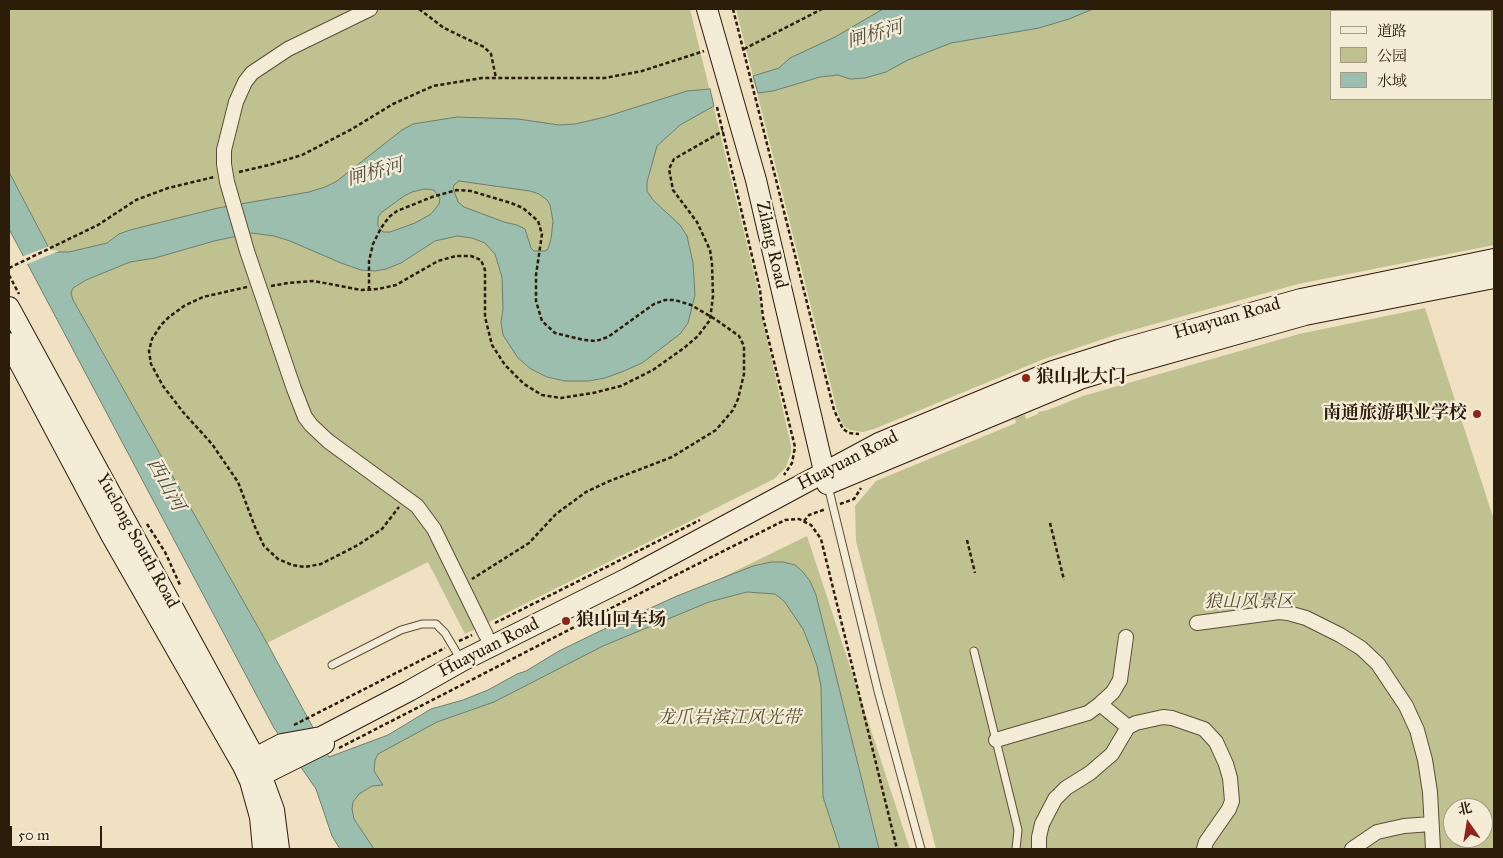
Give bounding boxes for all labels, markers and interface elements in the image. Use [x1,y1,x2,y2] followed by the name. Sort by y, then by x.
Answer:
[1330,10,1493,100] legend
[845,17,905,53] water label: 闸桥河
[1377,22,1407,40] text: 道路
[1377,47,1407,65] text: 公园
[1377,72,1407,90] text: 水域
[345,155,405,191] water label: 闸桥河
[750,199,792,291] street label: Zilang Road
[1171,293,1283,345] street label: Huayuan Road
[1036,367,1126,389] place label: 狼山北大门
[1020,372,1032,384] marker: 狼山北大门
[1323,403,1467,425] place label: 南通旅游职业学校
[1471,408,1483,420] marker: 南通旅游职业学校
[794,426,902,496] street label: Huayuan Road
[141,455,189,515] water label: 西山河
[91,470,183,612] street label: Yuelong South Road
[1204,592,1294,614] park label: 狼山风景区
[576,610,666,632] place label: 狼山回车场
[435,613,543,683] street label: Huayuan Road
[560,615,572,627] marker: 狼山回车场
[657,708,801,730] park label: 龙爪岩滨江风光带
[1443,798,1493,848] north arrow
[1456,799,1473,819] text: 北
[12,816,105,848] scale bar
[18,826,50,844] text: 50 m

